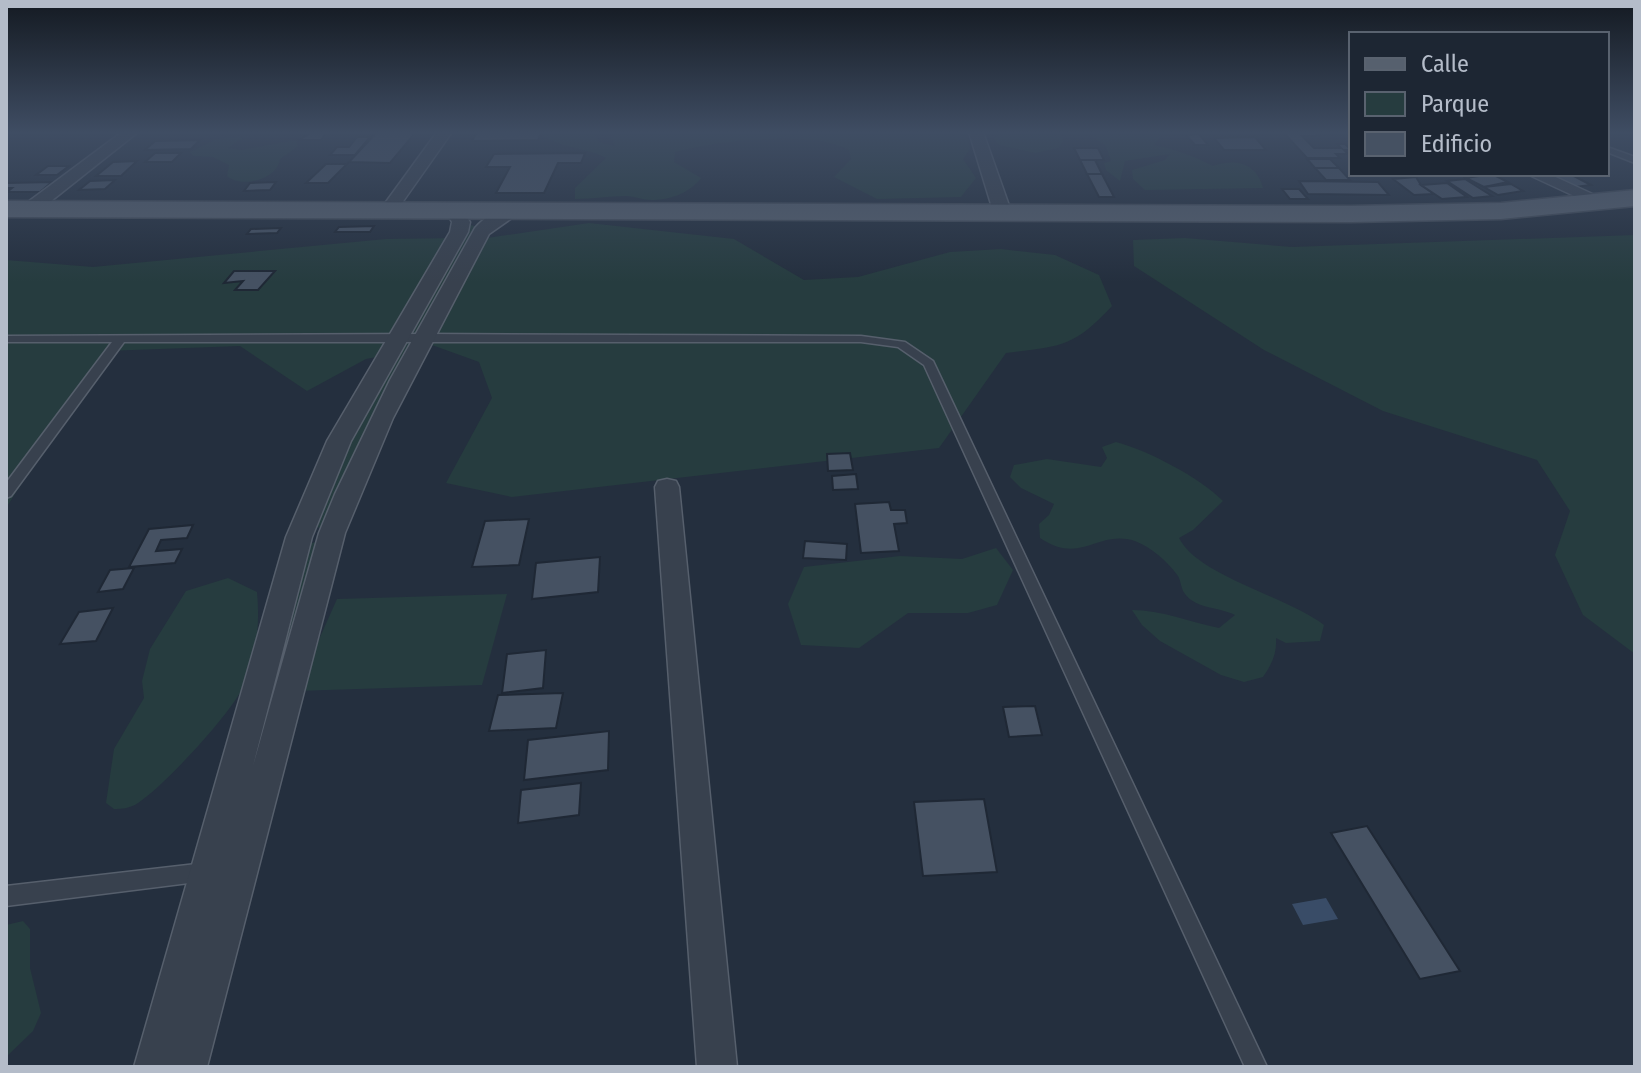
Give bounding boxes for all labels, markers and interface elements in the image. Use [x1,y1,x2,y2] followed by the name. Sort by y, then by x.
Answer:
[1349,32,1609,176] legend
[1421,50,1469,78] text: Calle
[1421,90,1489,118] text: Parque
[1421,130,1492,158] text: Edificio

